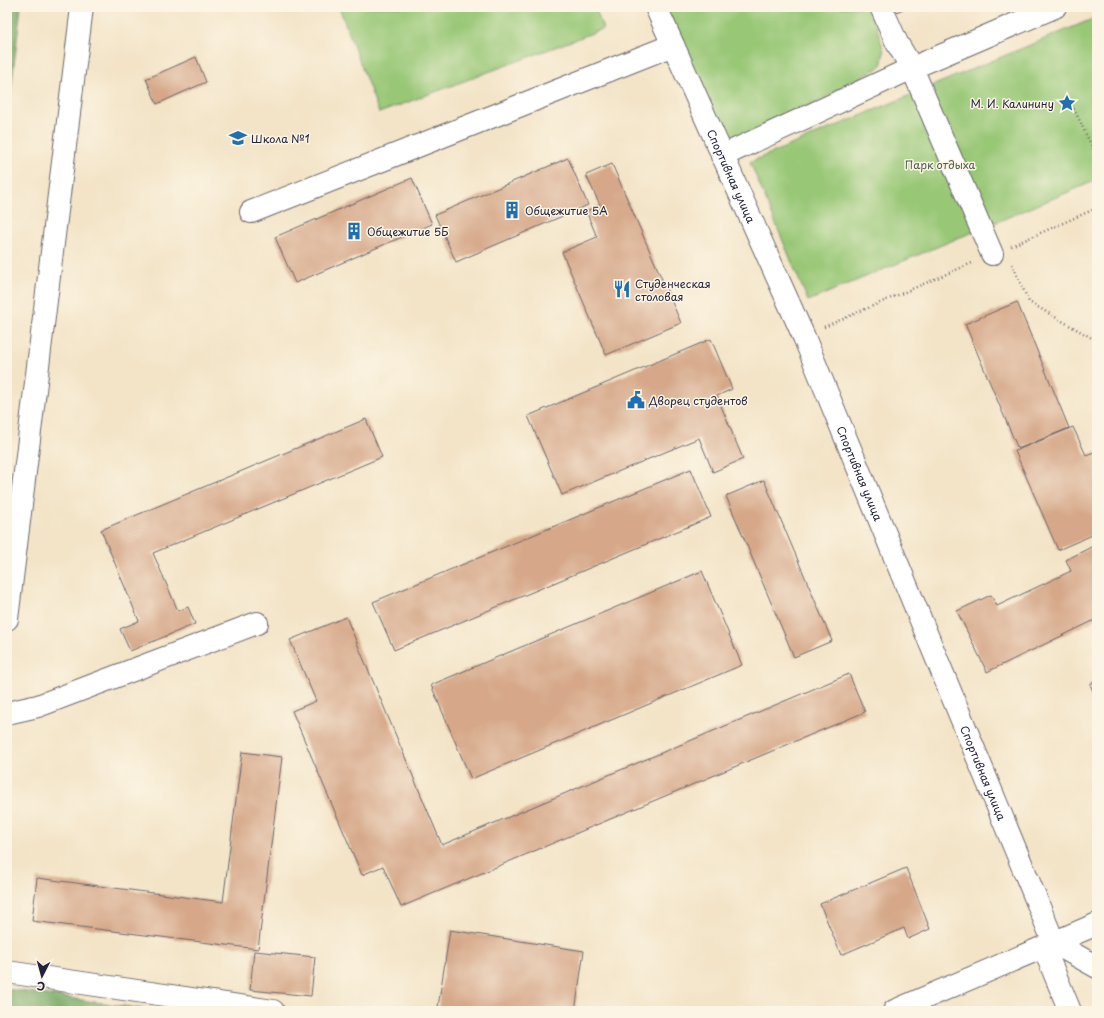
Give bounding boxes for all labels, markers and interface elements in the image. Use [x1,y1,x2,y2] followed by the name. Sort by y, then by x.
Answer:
[1057,93,1077,113] place icon: М. И. Калинину
[970,95,1054,112] place label: М. И. Калинину
[703,126,760,226] street label: Спортивная улица
[228,128,248,148] school or university icon: Школа №1
[251,130,310,147] place label: Школа №1
[905,156,976,173] park label: Парк отдыха
[502,200,522,220] building icon: Общежитие 5А
[525,202,608,219] place label: Общежитие 5А
[344,221,364,241] building icon: Общежитие 5Б
[367,223,448,240] place label: Общежитие 5Б
[635,275,711,305] place label: Студенческая столовая
[612,279,632,299] restaurant icon: Студенческая столовая
[626,390,646,410] public building icon: Дворец студентов
[648,392,748,409] place label: Дворец студентов
[833,423,887,523] street label: Спортивная улица
[957,723,1011,823] street label: Спортивная улица
[22,956,62,996] north arrow
[36,978,46,995] text: С

